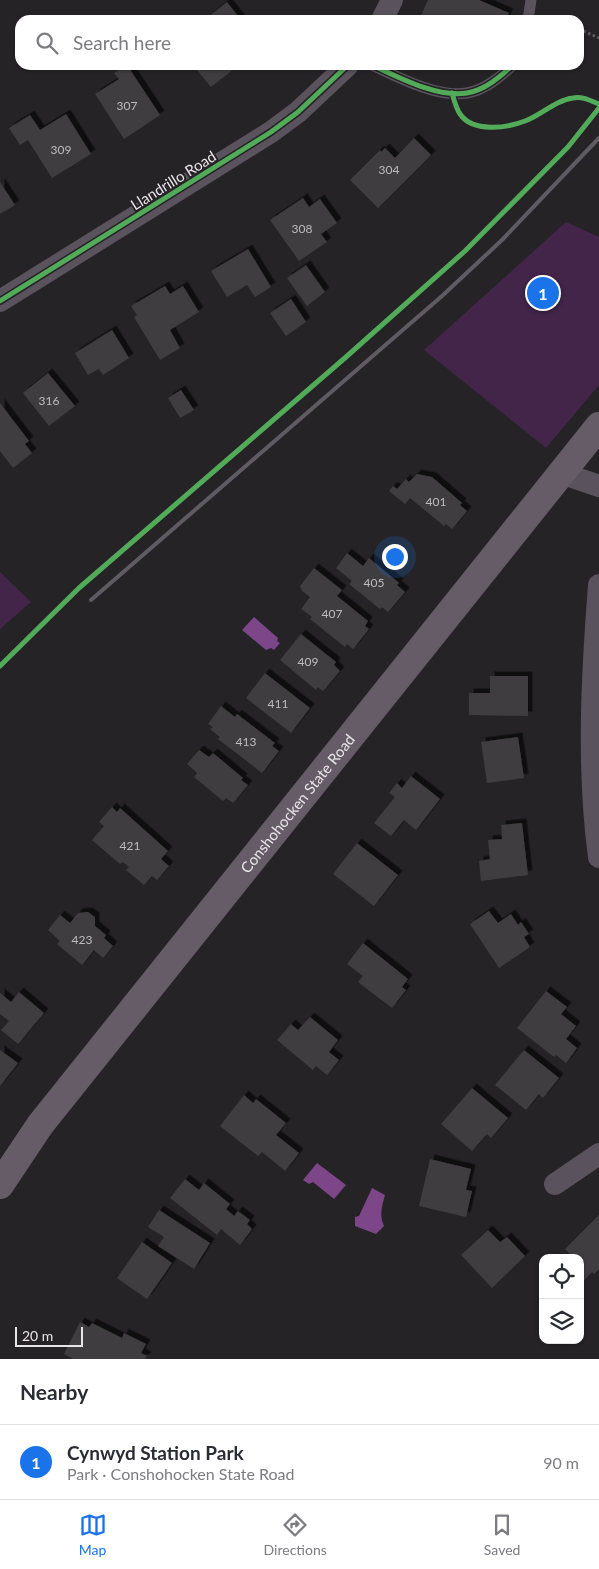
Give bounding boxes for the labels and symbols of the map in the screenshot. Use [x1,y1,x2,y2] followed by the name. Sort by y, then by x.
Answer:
[117,98,137,113] house number: 307
[51,142,71,157] house number: 309
[127,147,219,213] street label: Llandrillo Road
[379,162,399,177] house number: 304
[292,221,312,236] house number: 308
[527,274,559,312] pin: 1
[39,393,59,408] house number: 316
[426,494,446,509] house number: 401
[382,544,408,570] your location
[364,575,384,590] house number: 405
[322,606,342,621] house number: 407
[298,654,318,669] house number: 409
[268,696,288,711] house number: 411
[236,730,358,876] street label: Conshohocken State Road
[236,734,256,749] house number: 413
[120,838,140,853] house number: 421
[72,932,92,947] house number: 423
[15,1324,82,1347] scale bar

